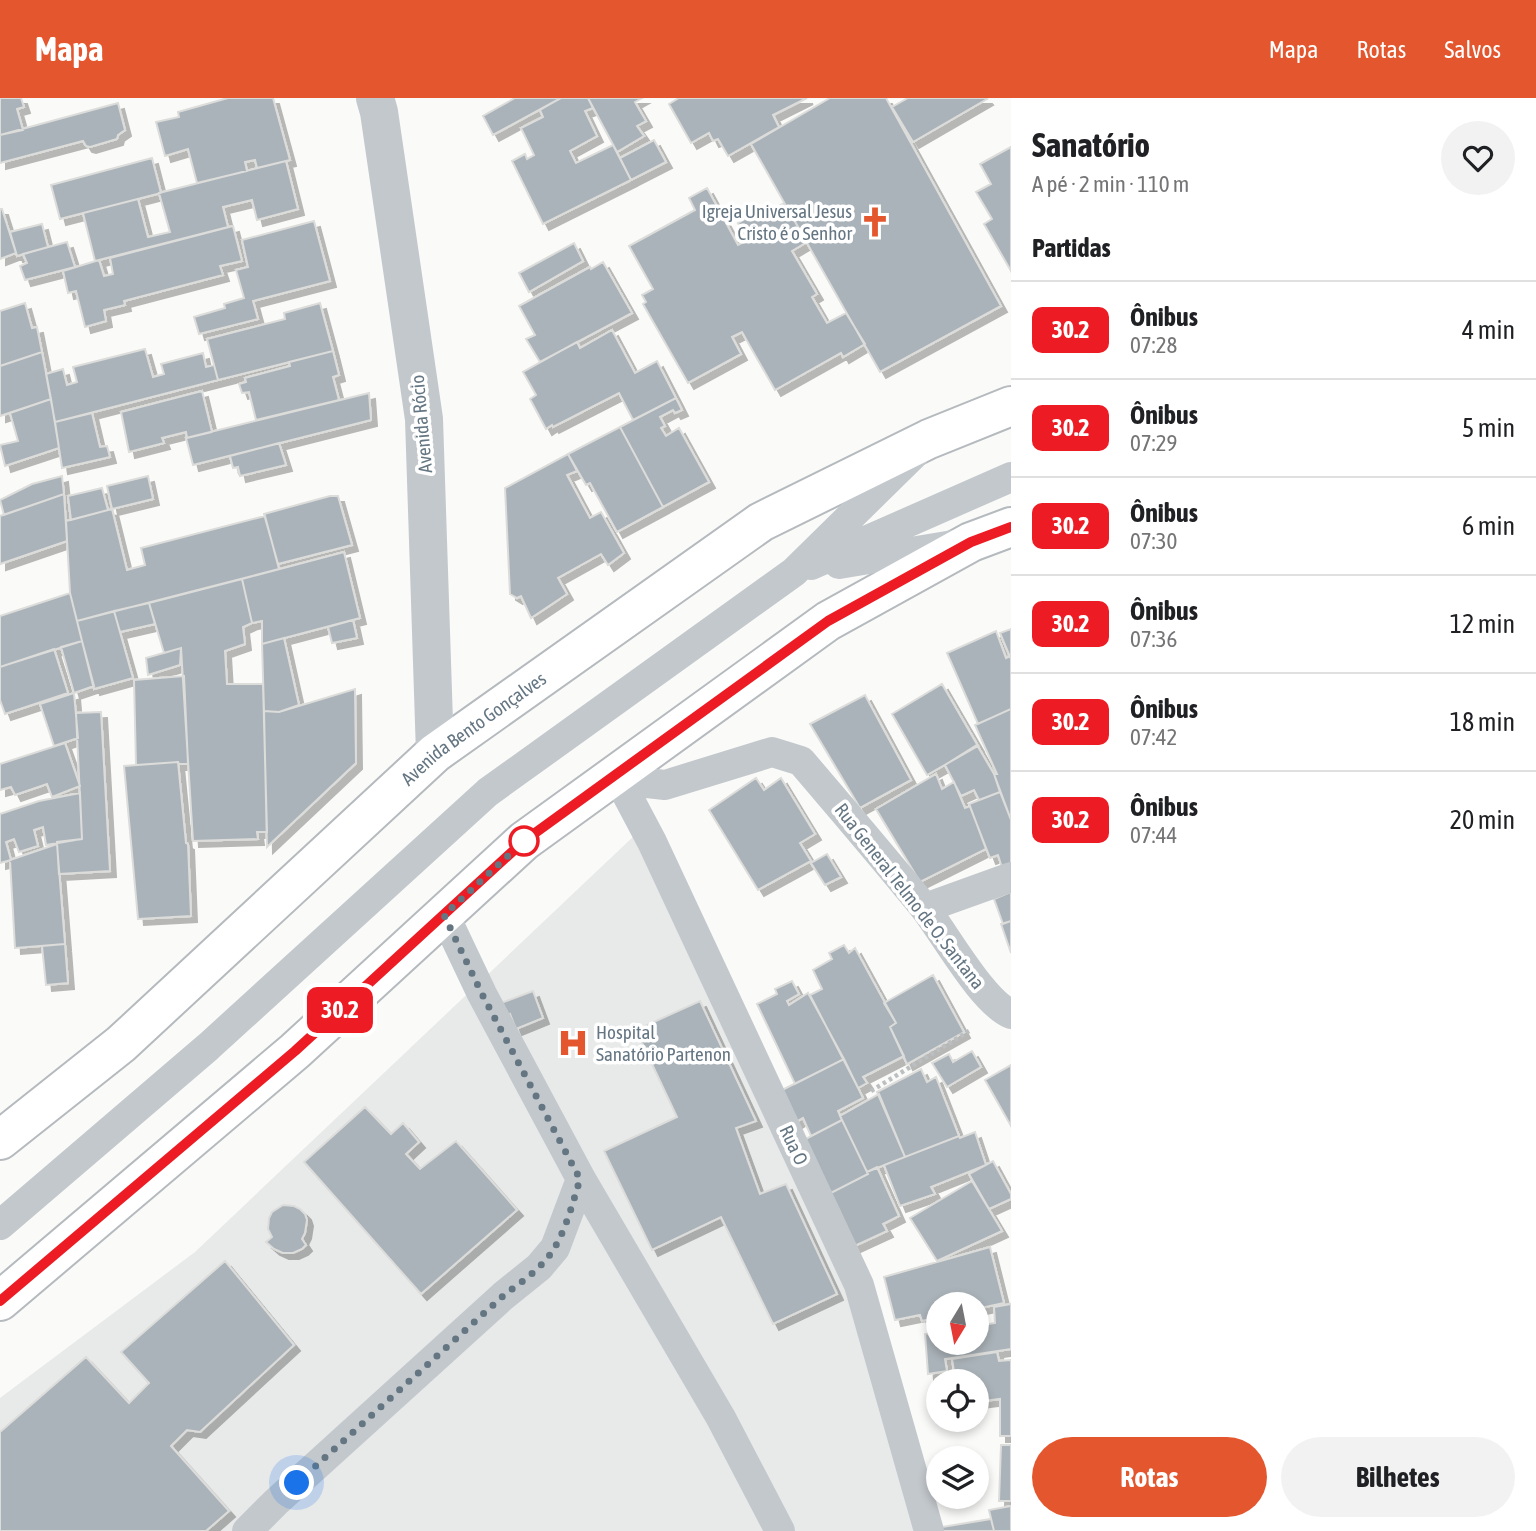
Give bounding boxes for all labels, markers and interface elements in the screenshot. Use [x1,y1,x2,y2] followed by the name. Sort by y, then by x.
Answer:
[35,30,103,68] text: Mapa
[1269,36,1318,63] text: Mapa
[1356,36,1406,63] text: Rotas
[1444,36,1501,63] text: Salvos
[1441,121,1515,195] button: heart
[1032,126,1150,164] text: Sanatório
[1032,171,1189,197] text: A pé · 2 min · 110 m
[702,200,852,244] place label: Igreja Universal Jesus Cristo é o Senhor
[858,205,892,239] church icon: Igreja Universal Jesus Cristo é o Senhor
[1032,233,1111,263] text: Partidas
[1130,302,1198,332] text: Ônibus
[1462,315,1515,345] text: 4 min
[1051,316,1090,343] text: 30.2
[1130,332,1177,358] text: 07:28
[406,374,436,474] street label: Avenida Rócio
[1130,400,1198,430] text: Ônibus
[1462,413,1515,443] text: 5 min
[1051,414,1090,441] text: 30.2
[1130,430,1177,456] text: 07:29
[1130,498,1198,528] text: Ônibus
[1462,511,1515,541] text: 6 min
[1051,512,1090,539] text: 30.2
[1130,528,1177,554] text: 07:30
[1130,596,1198,626] text: Ônibus
[1450,609,1515,639] text: 12 min
[1051,610,1090,637] text: 30.2
[1130,626,1177,652] text: 07:36
[397,667,550,790] street label: Avenida Bento Gonçalves
[1130,694,1198,724] text: Ônibus
[1450,707,1515,737] text: 18 min
[1051,708,1090,735] text: 30.2
[1130,724,1177,750] text: 07:42
[1130,792,1198,822] text: Ônibus
[831,799,989,993] street label: Rua General Telmo de O. Santana
[1450,805,1515,835] text: 20 min
[1051,806,1090,833] text: 30.2
[1130,822,1177,848] text: 07:44
[509,826,539,856] unlabelled marker
[291,987,389,1033] line badge: 30.2
[321,996,359,1023] text: 30.2
[596,1021,731,1065] place label: Hospital Sanatório Partenon
[556,1026,590,1060] hospital icon: Hospital Sanatório Partenon
[775,1122,813,1168] street label: Rua O
[926,1292,989,1354] north arrow
[926,1292,989,1509] map controls
[926,1369,989,1432] button: locate
[1032,1437,1267,1517] button: Rotas
[1281,1437,1515,1517] button: Bilhetes
[926,1446,989,1509] button: layers
[279,1465,314,1500] your location

